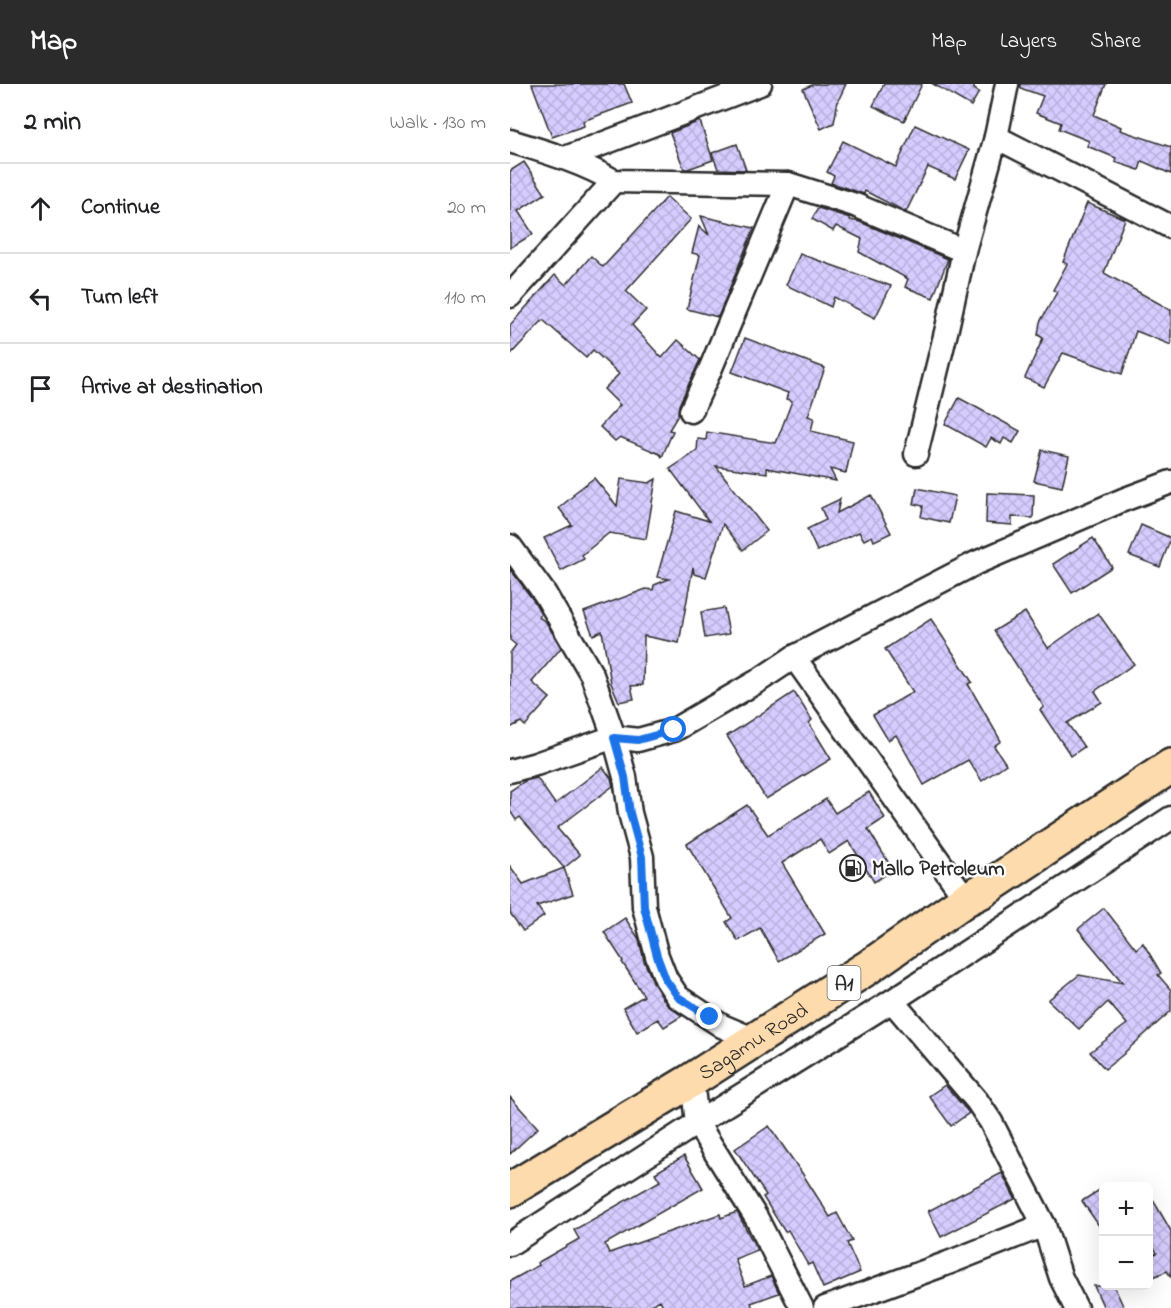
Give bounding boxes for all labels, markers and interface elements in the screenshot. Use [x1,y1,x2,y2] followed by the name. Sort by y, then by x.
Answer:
[30,22,77,63] text: Map
[931,27,967,57] text: Map
[1000,27,1057,57] text: Layers
[1090,27,1141,57] text: Share
[24,104,81,142] text: 2 min
[390,109,486,138] text: Walk · 130 m
[24,192,57,225] icon: ahead
[81,192,160,224] text: Continue
[447,194,486,223] text: 20 m
[24,282,57,315] icon: left
[81,282,158,314] text: Turn left
[444,284,486,313] text: 110 m
[24,372,57,405] icon: arrive
[81,372,263,404] text: Arrive at destination
[660,716,686,742] route start
[838,853,868,883] fuel station icon: Mallo Petroleum
[872,855,1005,885] place label: Mallo Petroleum
[828,966,860,1000] road number: A1
[693,996,815,1089] street label: Sagamu Road
[696,1003,722,1029] route end
[1099,1182,1153,1290] map controls
[1099,1182,1153,1236] button: +
[1099,1236,1153,1290] button: −

